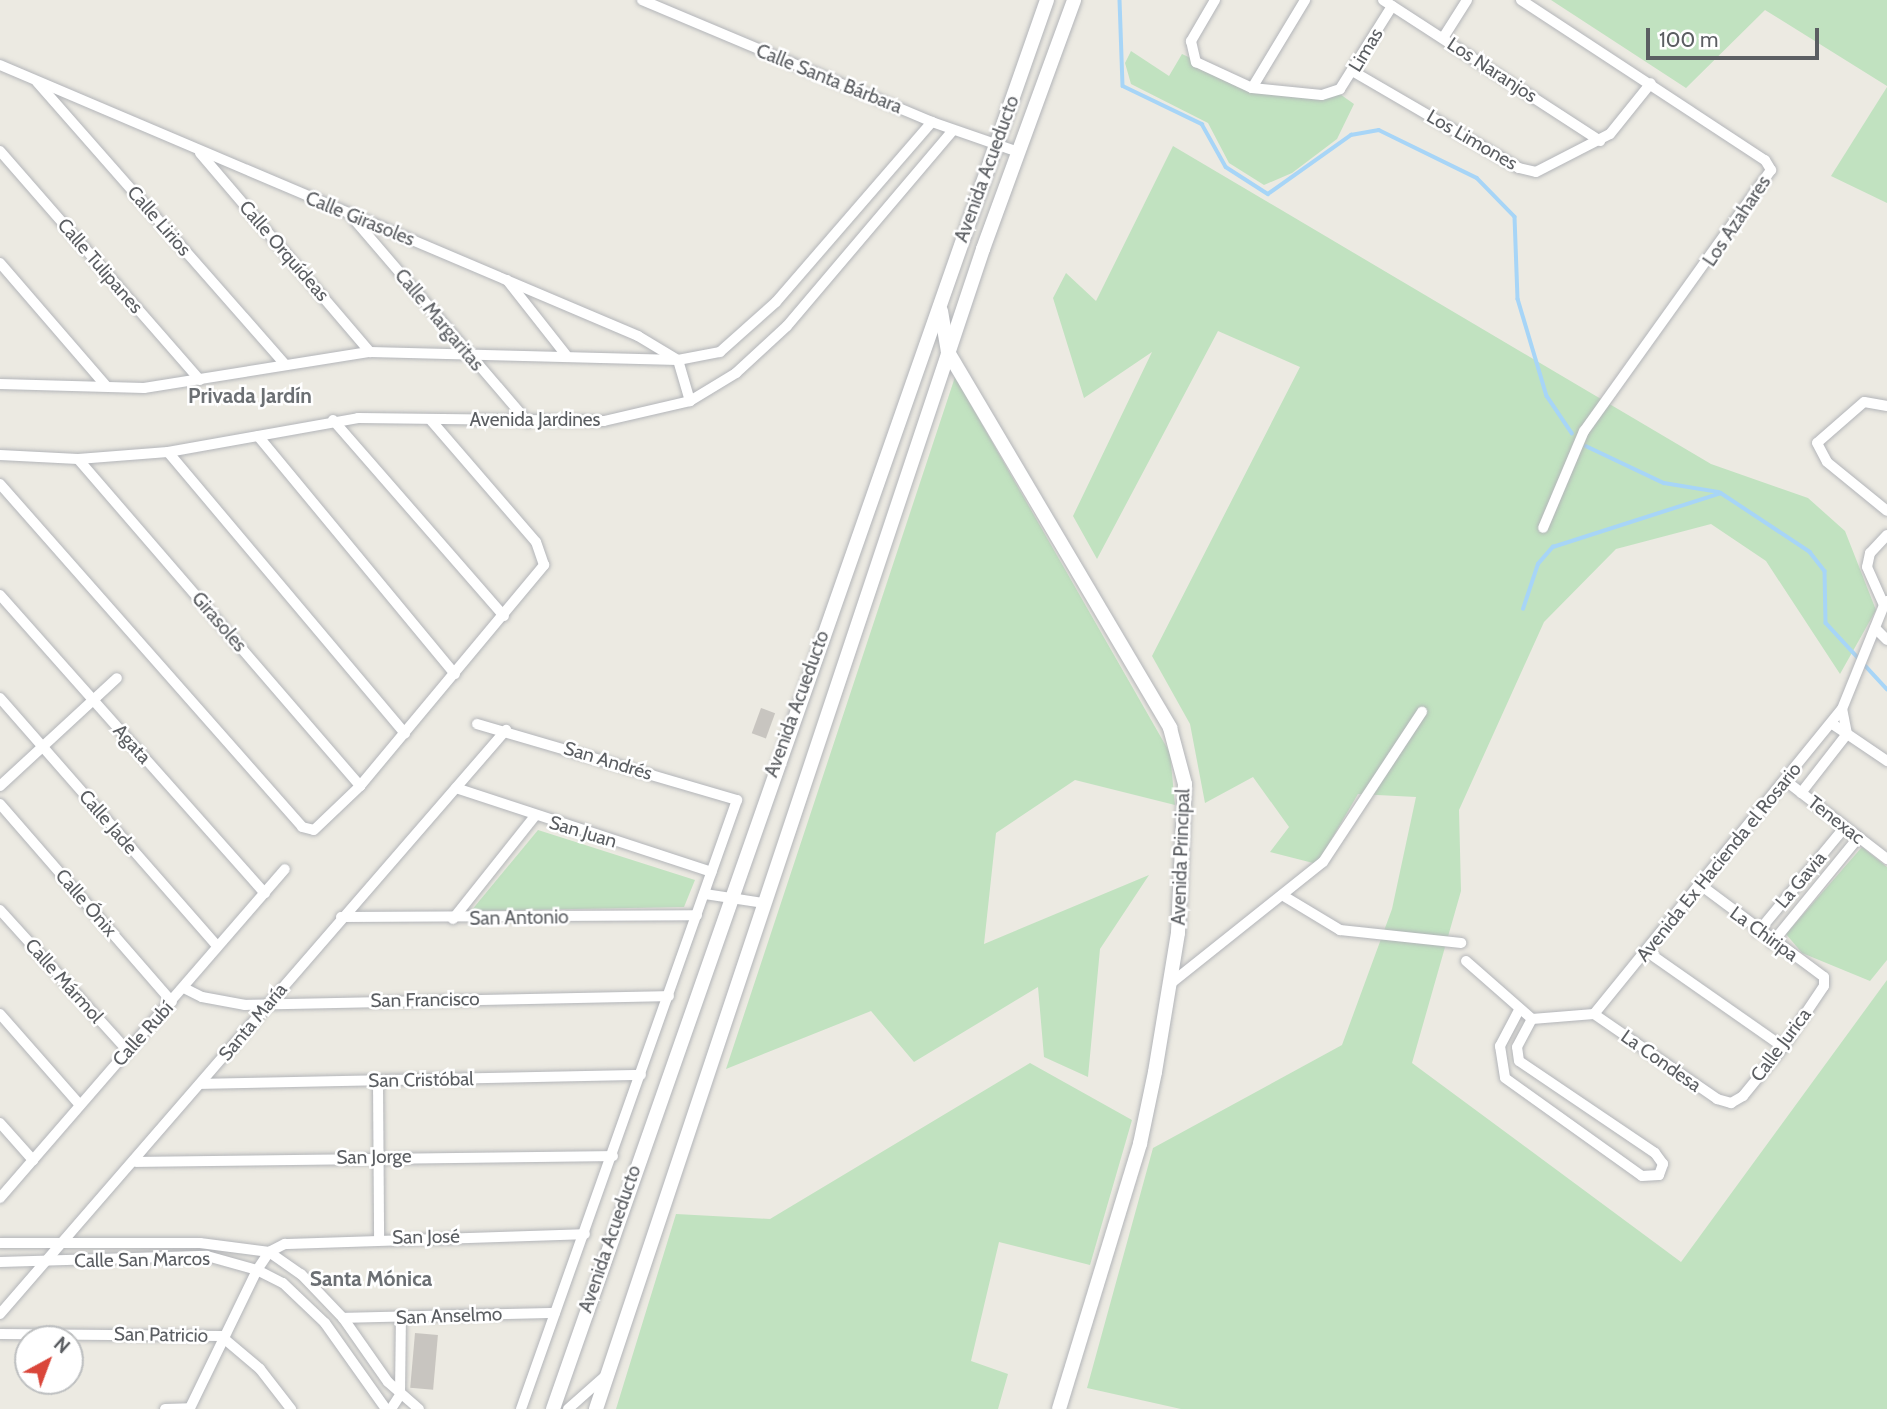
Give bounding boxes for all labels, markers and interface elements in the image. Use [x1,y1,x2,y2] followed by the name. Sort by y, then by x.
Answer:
[1649,14,1822,58] scale bar
[1344,24,1388,76] street label: Limas
[1659,27,1718,52] text: 100 m
[1443,33,1541,107] street label: Los Naranjos
[753,39,905,119] street label: Calle Santa Bárbara
[950,93,1024,245] street label: Avenida Acueducto
[1423,105,1521,175] street label: Los Limones
[1698,171,1776,271] street label: Los Azahares
[122,181,196,261] street label: Calle Lirios
[302,187,418,251] street label: Calle Girasoles
[234,196,334,306] street label: Calle Orquídeas
[53,214,147,318] street label: Calle Tulipanes
[390,264,488,376] street label: Calle Margaritas
[188,383,312,409] district label: Privada Jardín
[470,409,600,431] street label: Avenida Jardines
[187,587,251,657] street label: Girasoles
[760,628,834,780] street label: Avenida Acueducto
[108,719,156,769] street label: Agata
[561,737,655,785] street label: San Andrés
[1632,758,1806,966] street label: Avenida Ex Hacienda el Rosario
[74,785,142,859] street label: Calle Jade
[1167,788,1195,926] street label: Avenida Principal
[1803,791,1869,849] street label: Tenexac
[546,811,620,853] street label: San Juan
[1771,847,1831,913] street label: La Gavia
[51,865,121,941] street label: Calle Ónix
[1725,902,1803,966] street label: La Chiripa
[469,906,569,930] street label: San Antonio
[20,934,108,1028] street label: Calle Mármol
[214,979,292,1065] street label: Santa María
[370,988,480,1012] street label: San Francisco
[108,997,178,1071] street label: Calle Rubí
[1746,1004,1816,1086] street label: Calle Jurica
[1617,1025,1705,1097] street label: La Condesa
[368,1068,474,1092] street label: San Cristóbal
[336,1145,412,1169] street label: San Jorge
[574,1162,646,1316] street label: Avenida Acueducto
[392,1225,460,1249] street label: San José
[74,1247,210,1273] street label: Calle San Marcos
[310,1266,432,1292] district label: Santa Mónica
[395,1303,503,1329] street label: San Anselmo
[114,1323,208,1347] street label: San Patricio
[14,1325,84,1395] north arrow
[49,1332,74,1358] text: N

